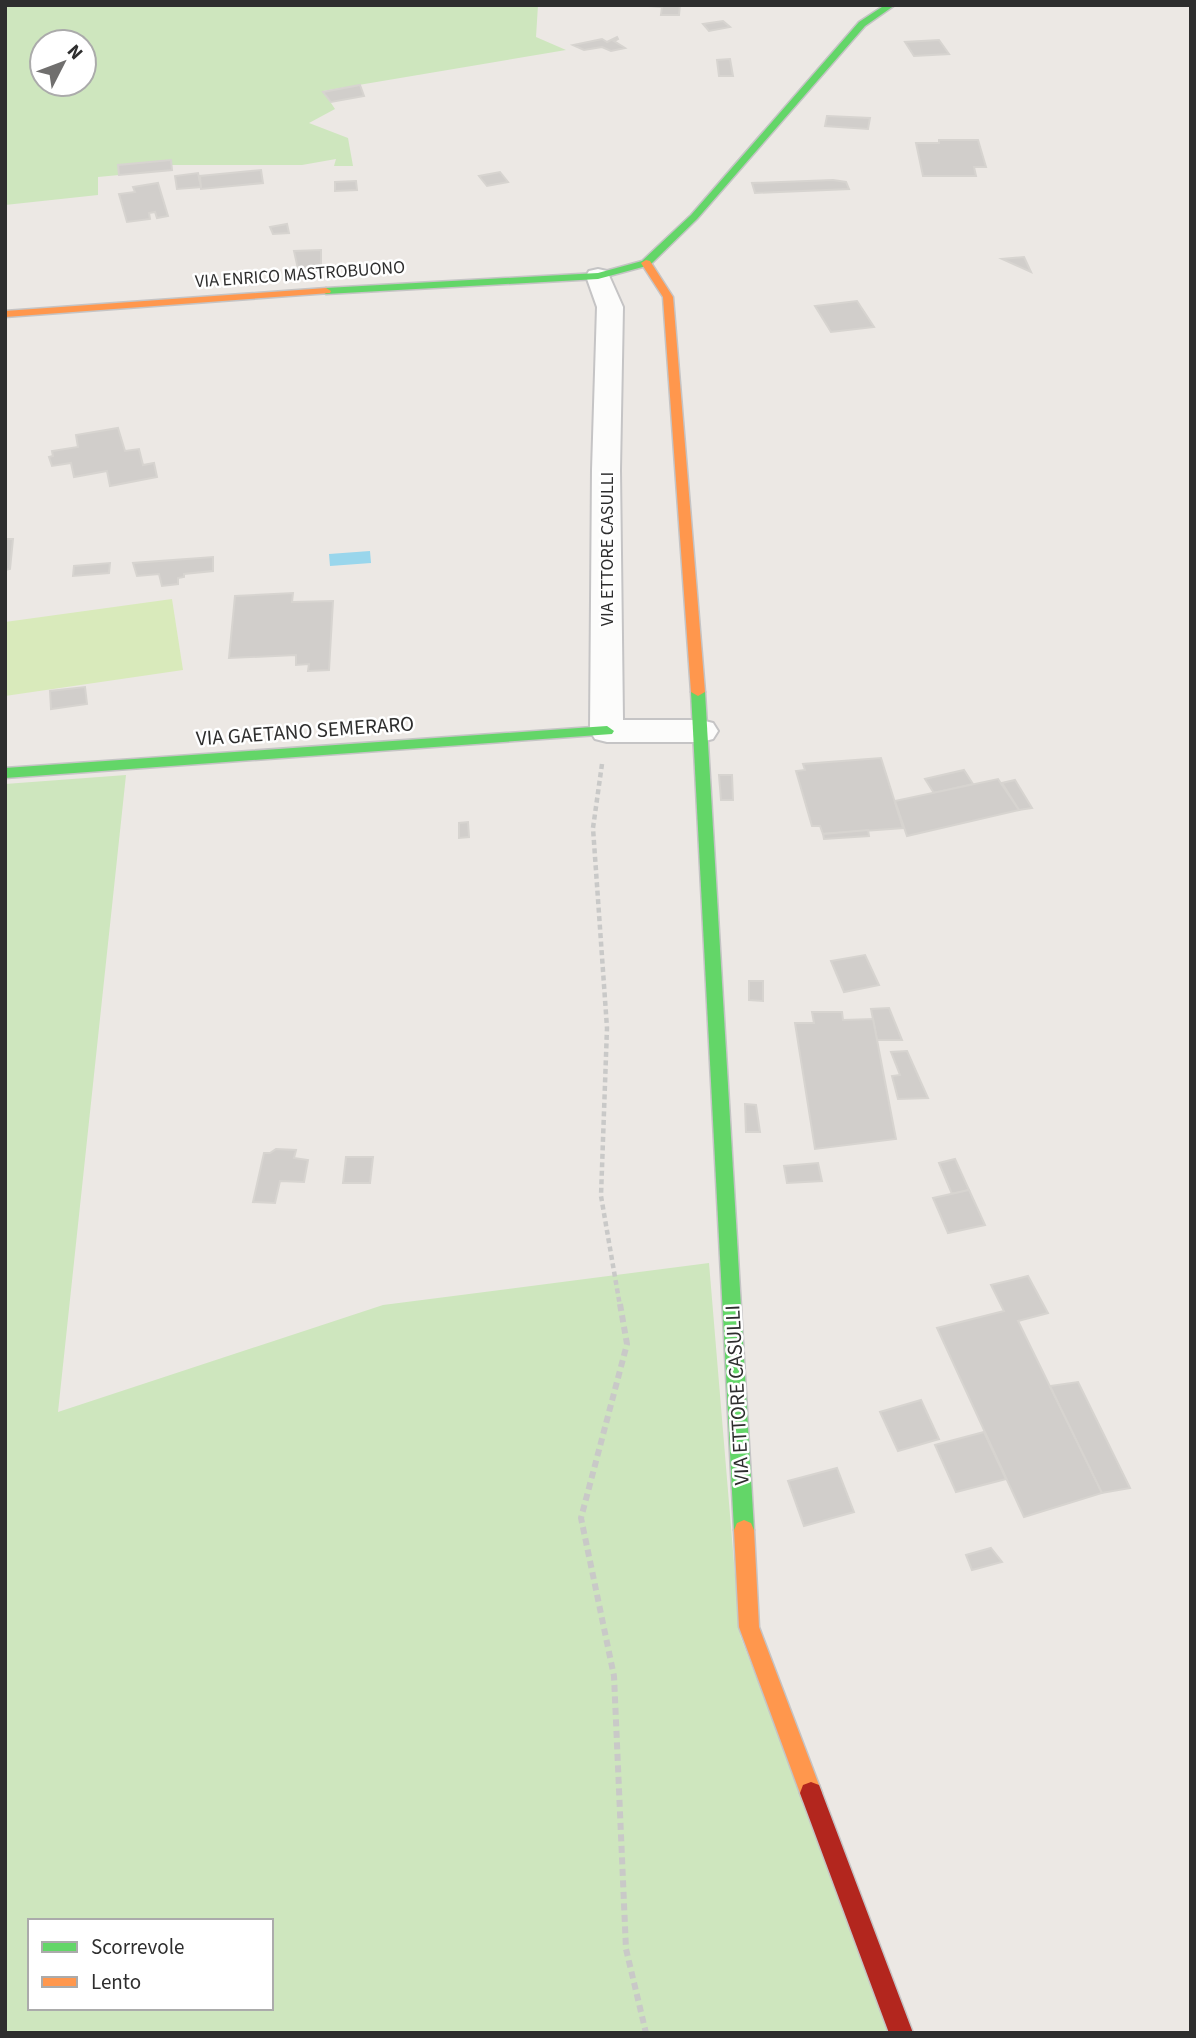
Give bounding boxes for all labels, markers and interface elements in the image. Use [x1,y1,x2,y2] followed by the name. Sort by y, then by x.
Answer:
[28,28,98,98] north arrow
[60,39,89,66] text: N
[194,255,406,294] street label: VIA ENRICO MASTROBUONO
[595,472,620,626] street label: VIA ETTORE CASULLI
[195,708,415,754] street label: VIA GAETANO SEMERARO
[717,1304,757,1486] street label: VIA ETTORE CASULLI
[28,1919,273,2010] legend
[91,1932,185,1962] text: Scorrevole
[91,1967,141,1997] text: Lento

